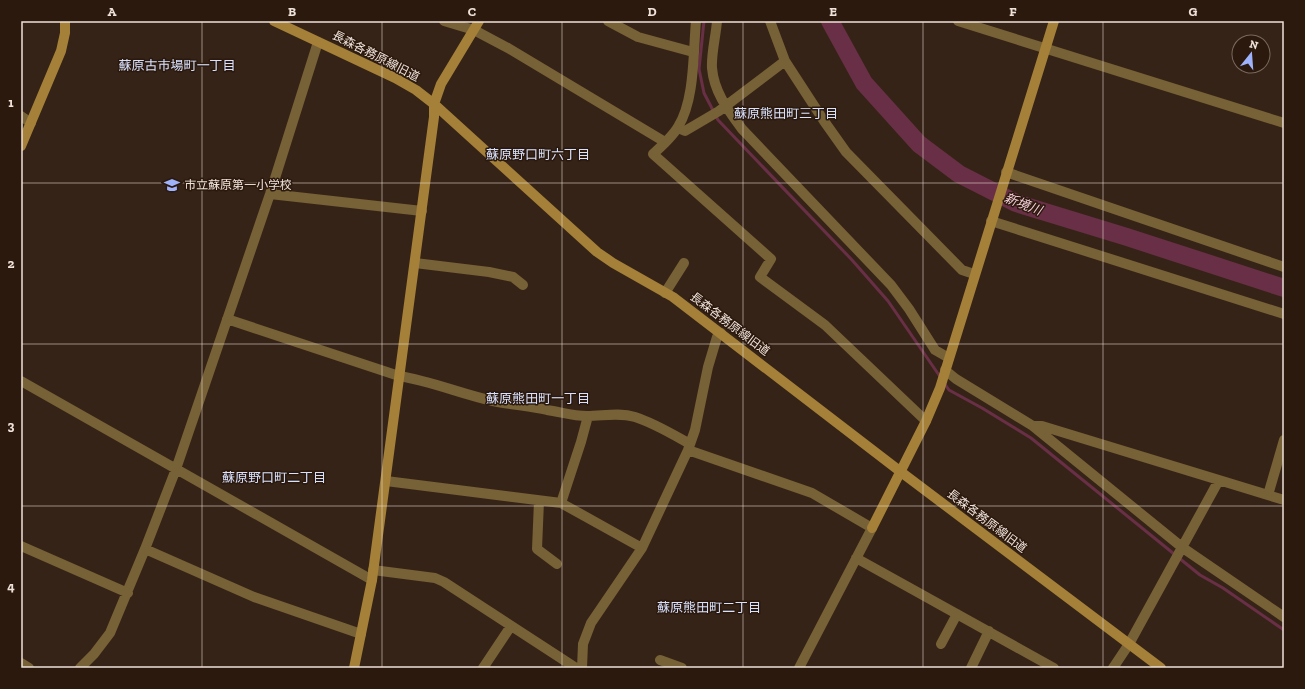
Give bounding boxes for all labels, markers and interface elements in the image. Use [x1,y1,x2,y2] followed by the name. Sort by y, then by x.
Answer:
[108,4,117,19] text: A
[288,4,296,19] text: B
[468,4,476,19] text: C
[647,4,657,19] text: D
[829,4,837,19] text: E
[1009,4,1017,19] text: F
[1189,4,1198,19] text: G
[330,28,422,84] street label: 長森各務原線旧道
[1231,34,1271,74] north arrow
[1248,37,1260,53] text: N
[118,58,236,73] district label: 蘇原古市場町一丁目
[8,95,14,110] text: 1
[734,106,838,121] district label: 蘇原熊田町三丁目
[486,147,590,162] district label: 蘇原野口町六丁目
[163,176,181,194] school or university icon: 市立蘇原第一小学校
[184,178,292,192] place label: 市立蘇原第一小学校
[1002,190,1046,219] water label: 新境川
[8,256,15,271] text: 2
[687,290,773,358] street label: 長森各務原線旧道
[486,391,590,406] district label: 蘇原熊田町一丁目
[8,418,15,433] text: 3
[222,470,326,485] district label: 蘇原野口町二丁目
[944,487,1030,555] street label: 長森各務原線旧道
[7,579,15,594] text: 4
[657,600,761,615] district label: 蘇原熊田町二丁目

